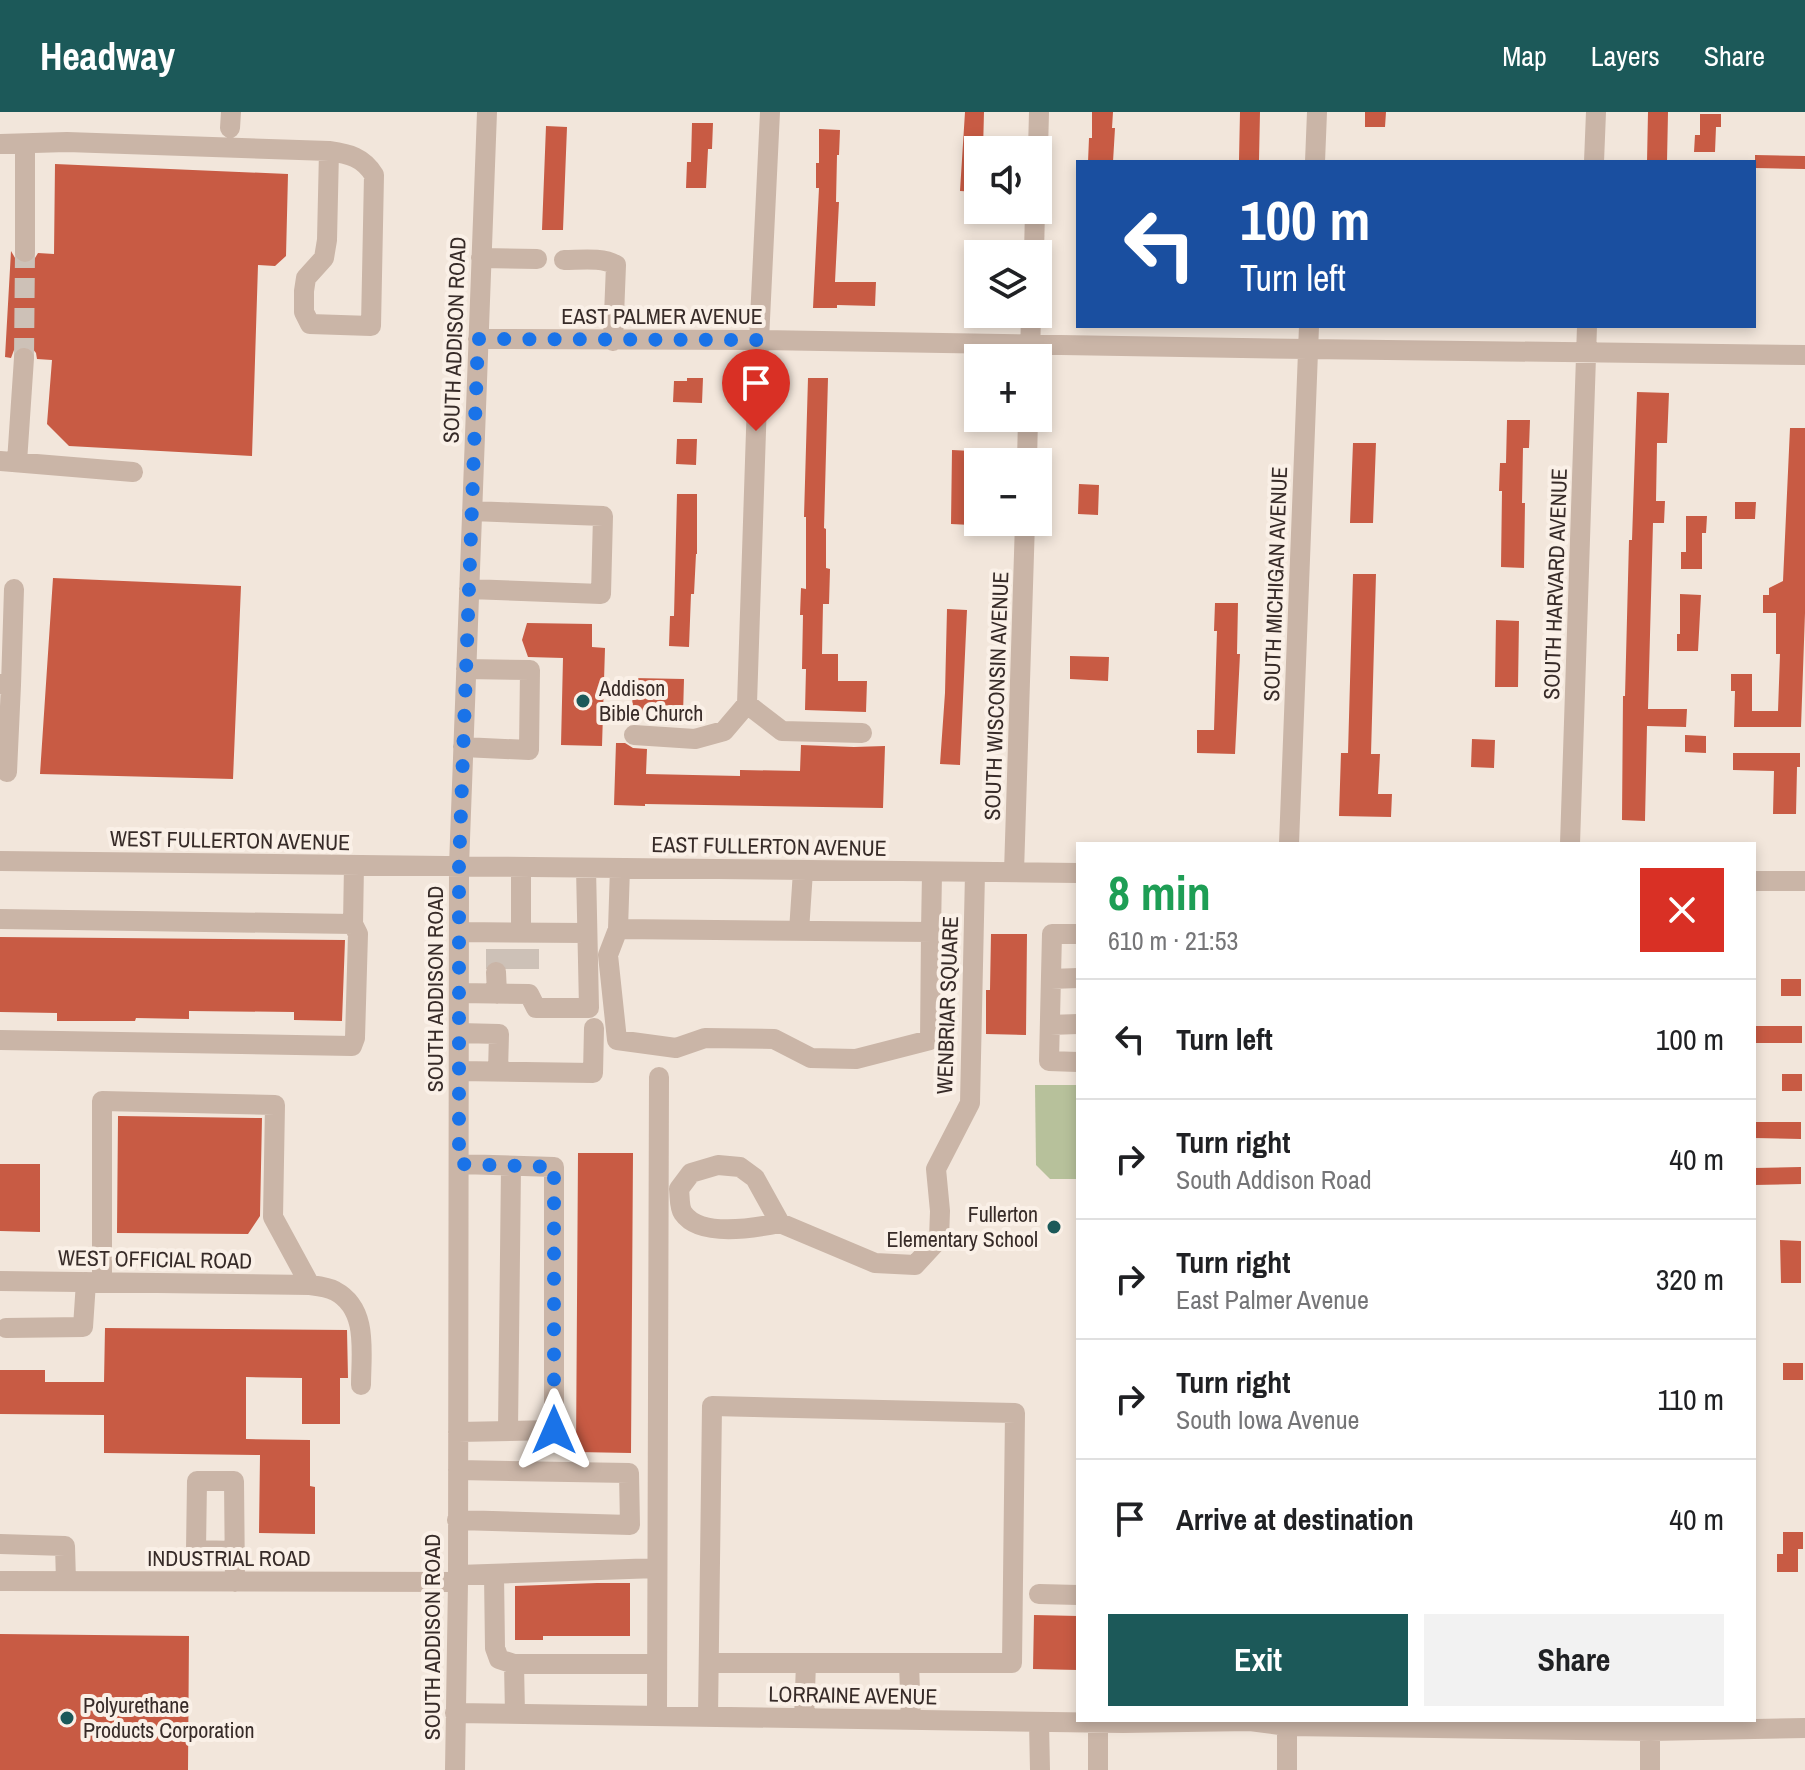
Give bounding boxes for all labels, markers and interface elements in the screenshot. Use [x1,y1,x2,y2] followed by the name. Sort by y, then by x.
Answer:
[40,31,175,82] text: Headway
[1502,37,1547,75] text: Map
[1591,37,1660,75] text: Layers
[1704,37,1765,75] text: Share
[964,136,1052,536] map controls
[964,136,1052,224] button: sound
[1240,182,1370,257] text: 100 m
[1108,192,1212,296] icon: left
[435,236,473,444] street label: SOUTH ADDISON ROAD
[964,240,1052,328] button: layers
[1240,254,1346,302] text: Turn left
[561,301,763,331] street label: EAST PALMER AVENUE
[964,344,1052,432] button: +
[722,349,790,431] pin
[734,361,778,405] icon: arrive
[964,448,1052,536] button: −
[1256,466,1294,702] street label: SOUTH MICHIGAN AVENUE
[1536,468,1574,700] street label: SOUTH HARVARD AVENUE
[977,571,1015,821] street label: SOUTH WISCONSIN AVENUE
[598,673,703,728] place label: Addison Bible Church
[574,692,592,710] marker: Addison Bible Church
[110,823,350,857] street label: WEST FULLERTON AVENUE
[651,829,887,863] street label: EAST FULLERTON AVENUE
[1108,860,1211,925] text: 8 min
[1640,868,1724,952] button: close
[420,886,450,1092] street label: SOUTH ADDISON ROAD
[929,915,965,1095] street label: WENBRIAR SQUARE
[1108,923,1238,958] text: 610 m · 21:53
[1108,1017,1152,1061] icon: left
[1176,1019,1273,1059] text: Turn left
[1656,1019,1724,1059] text: 100 m
[1176,1122,1290,1162] text: Turn right
[1108,1137,1152,1181] icon: right
[1669,1139,1724,1179] text: 40 m
[1176,1162,1372,1197] text: South Addison Road
[887,1199,1038,1254] place label: Fullerton Elementary School
[1045,1218,1063,1236] marker: Fullerton Elementary School
[57,1242,253,1276] street label: WEST OFFICIAL ROAD
[1176,1242,1290,1282] text: Turn right
[1108,1257,1152,1301] icon: right
[1656,1259,1724,1299] text: 320 m
[1176,1282,1369,1317] text: East Palmer Avenue
[1176,1362,1290,1402] text: Turn right
[1108,1377,1152,1421] icon: right
[1657,1379,1724,1419] text: 110 m
[512,1388,596,1472] position arrow
[1176,1402,1359,1437] text: South Iowa Avenue
[1108,1497,1152,1541] icon: arrive
[1176,1499,1414,1539] text: Arrive at destination
[1669,1499,1724,1539] text: 40 m
[417,1534,447,1740] street label: SOUTH ADDISON ROAD
[147,1543,311,1573] street label: INDUSTRIAL ROAD
[1108,1614,1408,1706] button: Exit
[1424,1614,1724,1706] button: Share
[768,1679,938,1711] street label: LORRAINE AVENUE
[83,1690,254,1745] place label: Polyurethane Products Corporation
[58,1709,76,1727] marker: Polyurethane Products Corporation

